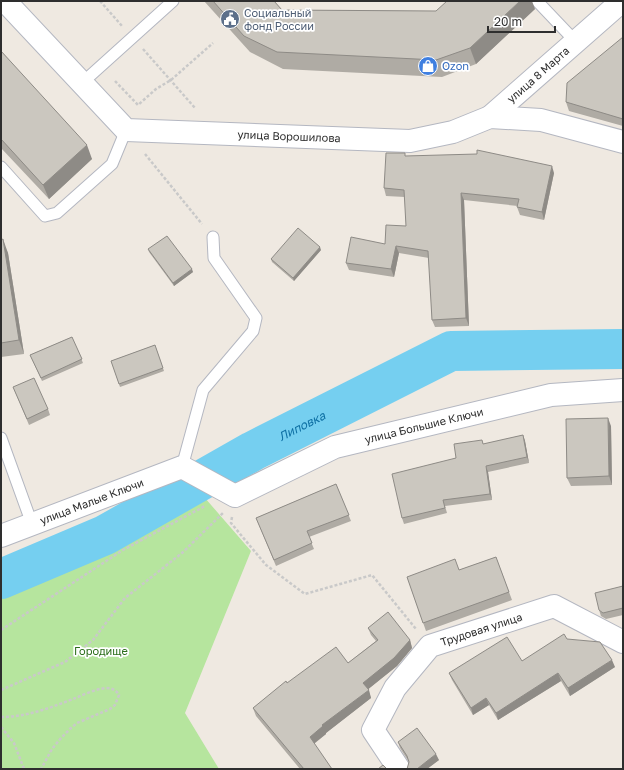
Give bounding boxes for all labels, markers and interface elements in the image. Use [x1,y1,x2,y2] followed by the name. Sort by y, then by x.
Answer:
[244,6,314,32] place label: Социальный фонд России
[219,8,241,30] public building icon: Социальный фонд России
[488,8,555,34] scale bar
[494,14,522,29] text: 20 m
[504,44,571,105] street label: улица 8 Марта
[417,55,439,77] shop icon: Ozon
[442,59,469,72] place label: Ozon
[237,127,341,144] street label: улица Ворошилова
[363,405,484,446] street label: улица Большие Ключи
[276,407,329,444] water label: Липовка
[38,475,145,527] street label: улица Малые Ключи
[439,610,524,648] street label: Трудовая улица
[74,644,128,657] park label: Городище

